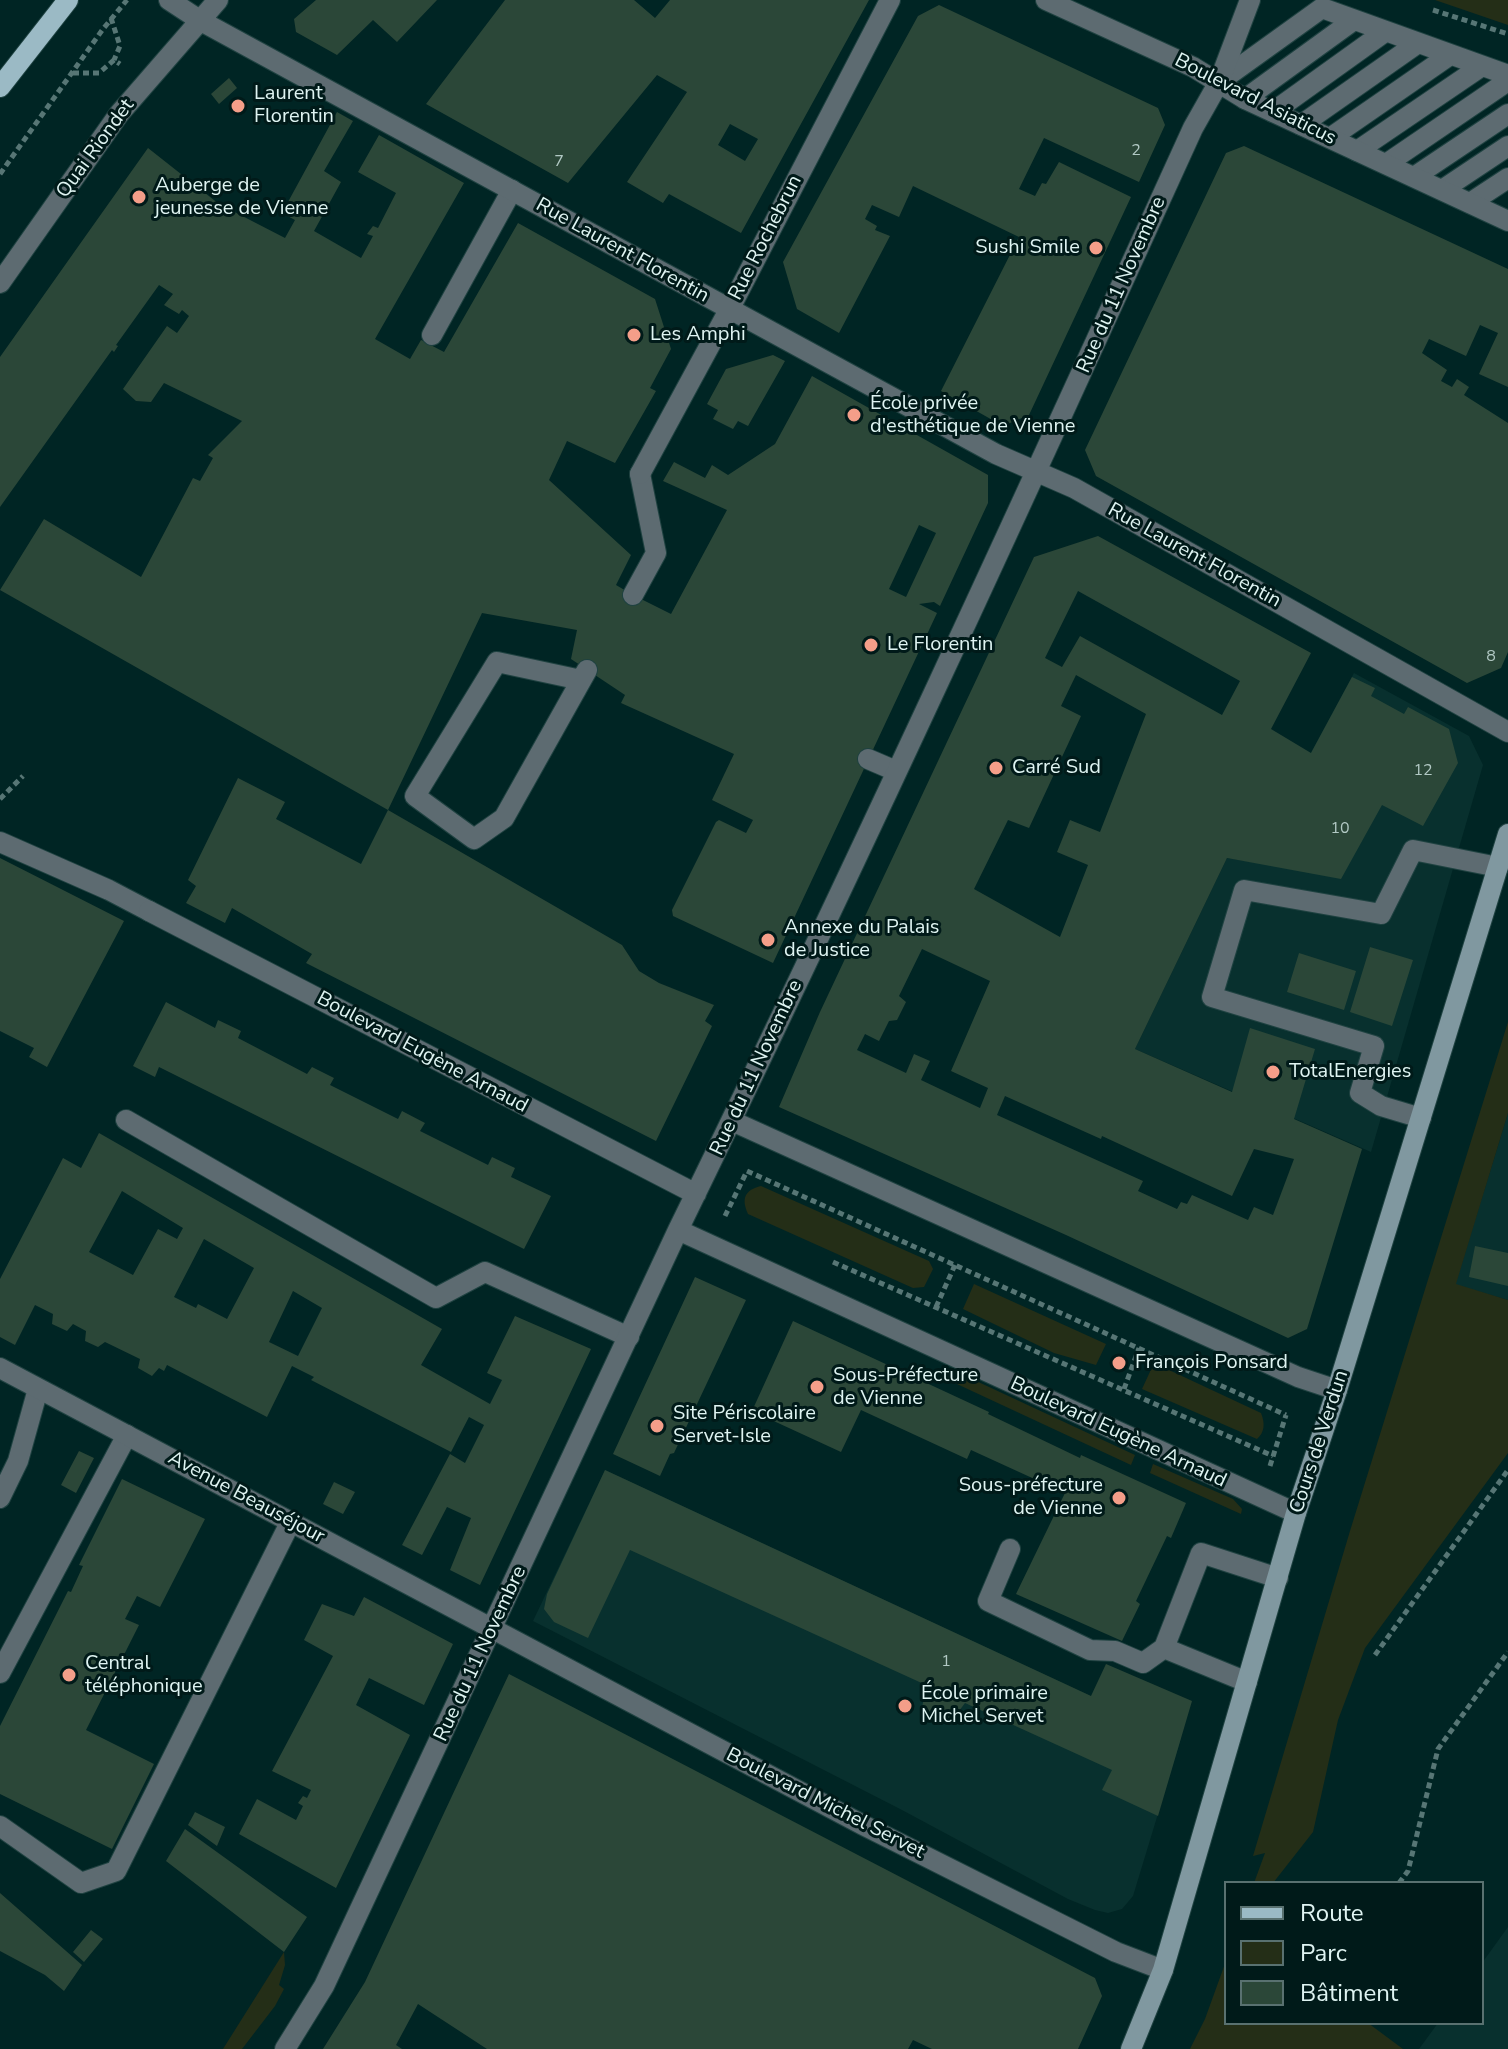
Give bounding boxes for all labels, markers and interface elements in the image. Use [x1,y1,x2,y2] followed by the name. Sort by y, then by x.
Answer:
[1170,49,1340,151] street label: Boulevard Asiaticus
[254,82,334,129] place label: Laurent Florentin
[52,95,140,203] street label: Quai Riondet
[229,97,247,115] marker: Laurent Florentin
[1131,141,1141,161] house number: 2
[554,152,564,172] house number: 7
[724,171,808,305] street label: Rue Rochebrun
[155,174,328,221] place label: Auberge de jeunesse de Vienne
[130,188,148,206] marker: Auberge de jeunesse de Vienne
[531,193,713,309] street label: Rue Laurent Florentin
[1072,193,1172,377] street label: Rue du 11 Novembre
[975,236,1080,260] place label: Sushi Smile
[1087,239,1105,257] marker: Sushi Smile
[650,323,746,347] place label: Les Amphi
[625,326,643,344] marker: Les Amphi
[870,392,1075,439] place label: École privée d'esthétique de Vienne
[845,406,863,424] marker: École privée d'esthétique de Vienne
[1103,498,1285,614] street label: Rue Laurent Florentin
[887,633,993,657] place label: Le Florentin
[862,636,880,654] marker: Le Florentin
[1486,647,1496,667] house number: 8
[1012,756,1101,780] place label: Carré Sud
[987,759,1005,777] marker: Carré Sud
[1413,761,1433,781] house number: 12
[1330,819,1350,839] house number: 10
[784,916,939,963] place label: Annexe du Palais de Justice
[759,931,777,949] marker: Annexe du Palais de Justice
[706,977,808,1159] street label: Rue du 11 Novembre
[312,987,532,1119] street label: Boulevard Eugène Arnaud
[1289,1060,1411,1084] place label: TotalEnergies
[1264,1063,1282,1081] marker: TotalEnergies
[1135,1351,1288,1375] place label: François Ponsard
[1110,1354,1128,1372] marker: François Ponsard
[833,1364,978,1411] place label: Sous-Préfecture de Vienne
[1286,1367,1354,1517] street label: Cours de Verdun
[1006,1372,1230,1494] street label: Boulevard Eugène Arnaud
[808,1378,826,1396] marker: Sous-Préfecture de Vienne
[673,1402,816,1449] place label: Site Périscolaire Servet-Isle
[648,1417,666,1435] marker: Site Périscolaire Servet-Isle
[164,1447,328,1549] street label: Avenue Beauséjour
[959,1474,1103,1521] place label: Sous-préfecture de Vienne
[1110,1489,1128,1507] marker: Sous-préfecture de Vienne
[430,1563,532,1745] street label: Rue du 11 Novembre
[85,1652,203,1699] place label: Central téléphonique
[941,1652,951,1672] house number: 1
[60,1666,78,1684] marker: Central téléphonique
[921,1682,1048,1729] place label: École primaire Michel Servet
[896,1697,914,1715] marker: École primaire Michel Servet
[722,1744,928,1864] street label: Boulevard Michel Servet
[1224,1881,1484,2025] legend
[1300,1897,1364,1929] text: Route
[1300,1937,1347,1969] text: Parc
[1300,1977,1398,2009] text: Bâtiment

